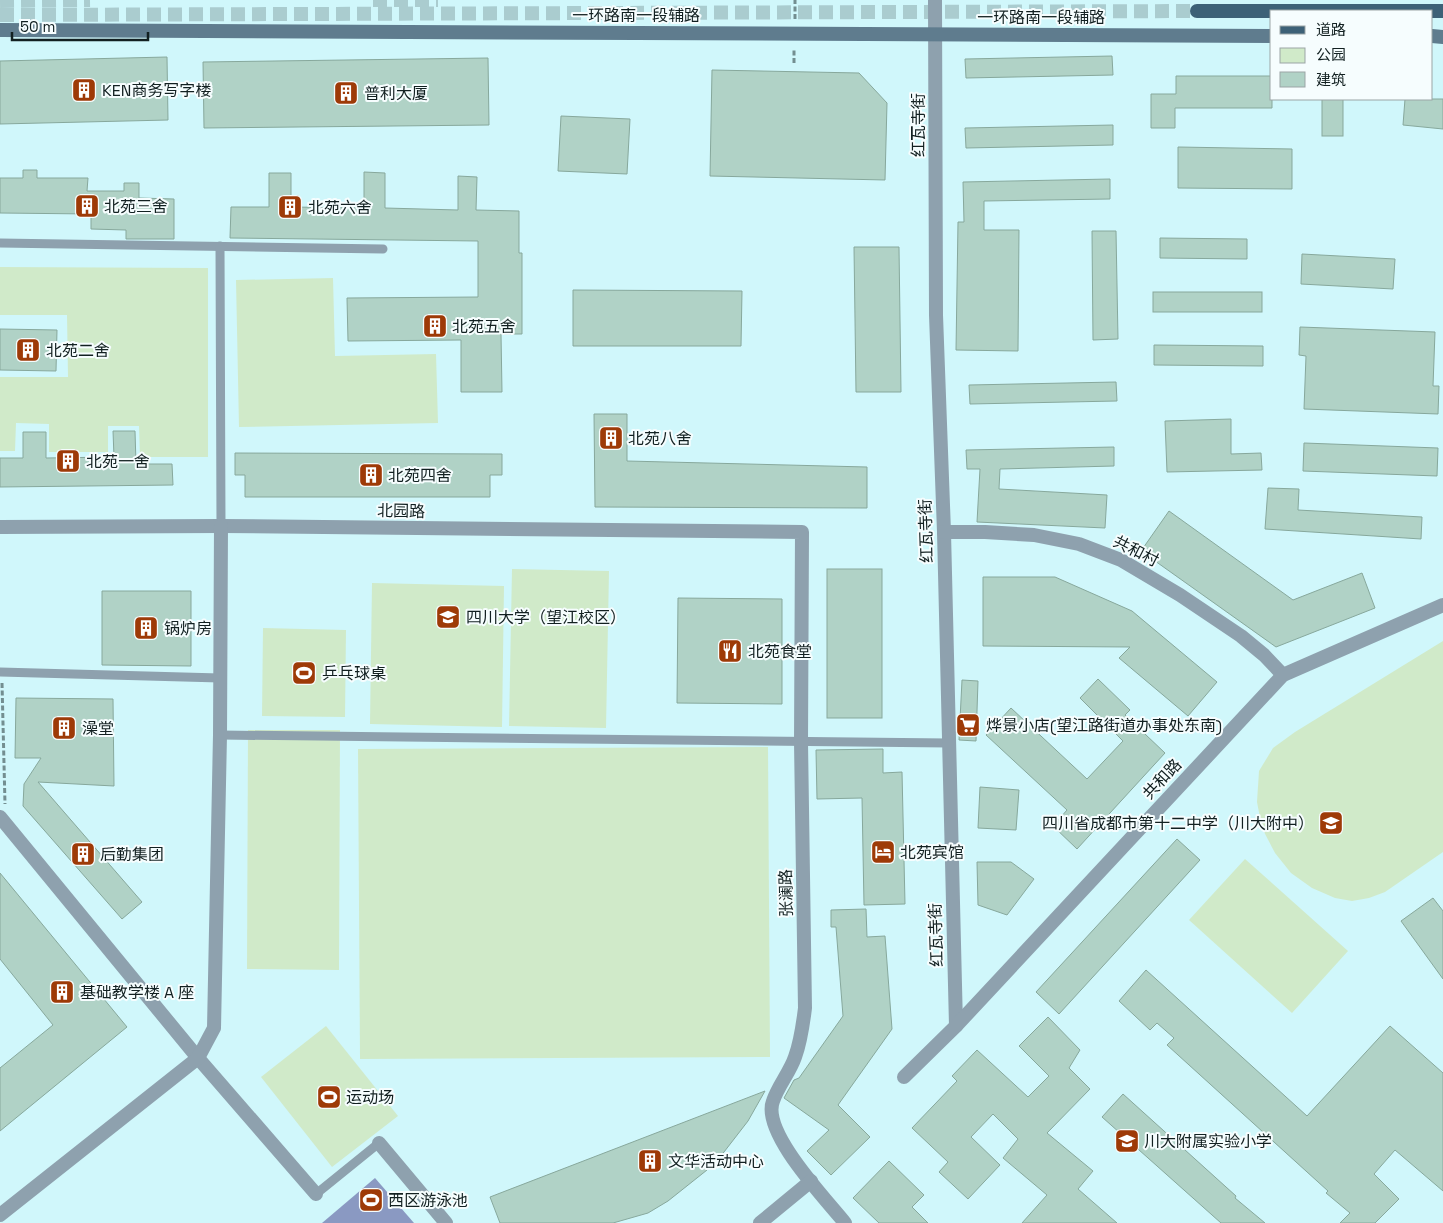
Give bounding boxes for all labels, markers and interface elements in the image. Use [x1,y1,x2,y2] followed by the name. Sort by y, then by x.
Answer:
[572,5,700,26] street label: 一环路南一段辅路
[977,7,1105,28] street label: 一环路南一段辅路
[12,10,149,42] scale bar
[1270,10,1433,100] legend
[20,17,55,36] text: 50 m
[1316,20,1346,39] text: 道路
[1316,45,1346,64] text: 公园
[1316,70,1346,89] text: 建筑
[71,77,97,103] building icon: KEN商务写字楼
[102,80,211,101] place label: KEN商务写字楼
[333,80,359,106] building icon: 普利大厦
[364,83,428,104] place label: 普利大厦
[908,93,929,157] street label: 红瓦寺街
[74,193,100,219] building icon: 北苑三舍
[277,194,303,220] building icon: 北苑六舍
[104,196,168,217] place label: 北苑三舍
[308,197,372,218] place label: 北苑六舍
[422,313,448,339] building icon: 北苑五舍
[452,316,516,337] place label: 北苑五舍
[15,337,41,363] building icon: 北苑二舍
[46,340,110,361] place label: 北苑二舍
[598,425,624,451] building icon: 北苑八舍
[628,428,692,449] place label: 北苑八舍
[55,448,81,474] building icon: 北苑一舍
[86,451,150,472] place label: 北苑一舍
[358,462,384,488] building icon: 北苑四舍
[388,465,452,486] place label: 北苑四舍
[914,499,938,563] street label: 红瓦寺街
[377,500,425,522] street label: 北园路
[1110,531,1162,571] street label: 共和村
[435,604,461,630] school or university icon: 四川大学（望江校区）
[466,607,626,628] place label: 四川大学（望江校区）
[133,615,159,641] building icon: 锅炉房
[164,618,212,639] place label: 锅炉房
[717,638,743,664] restaurant icon: 北苑食堂
[748,641,812,662] place label: 北苑食堂
[291,660,317,686] sports icon: 乒乓球桌
[322,663,386,684] place label: 乒乓球桌
[955,712,981,738] supermarket icon: 烨景小店(望江路街道办事处东南)
[51,715,77,741] building icon: 澡堂
[986,715,1222,736] place label: 烨景小店(望江路街道办事处东南)
[82,718,114,739] place label: 澡堂
[1138,754,1186,804] street label: 共和路
[1318,810,1344,836] school or university icon: 四川省成都市第十二中学（川大附中）
[1042,813,1314,834] place label: 四川省成都市第十二中学（川大附中）
[870,839,896,865] hotel icon: 北苑宾馆
[70,841,96,867] building icon: 后勤集团
[900,842,964,863] place label: 北苑宾馆
[100,844,164,865] place label: 后勤集团
[775,869,797,917] street label: 张澜路
[924,903,948,967] street label: 红瓦寺街
[49,979,75,1005] building icon: 基础教学楼 A 座
[80,982,194,1003] place label: 基础教学楼 A 座
[316,1084,342,1110] sports icon: 运动场
[346,1087,394,1108] place label: 运动场
[1114,1128,1140,1154] school or university icon: 川大附属实验小学
[1144,1131,1272,1152] place label: 川大附属实验小学
[637,1148,663,1174] building icon: 文华活动中心
[668,1151,764,1172] place label: 文华活动中心
[358,1187,384,1213] sports icon: 西区游泳池
[388,1190,468,1211] place label: 西区游泳池

